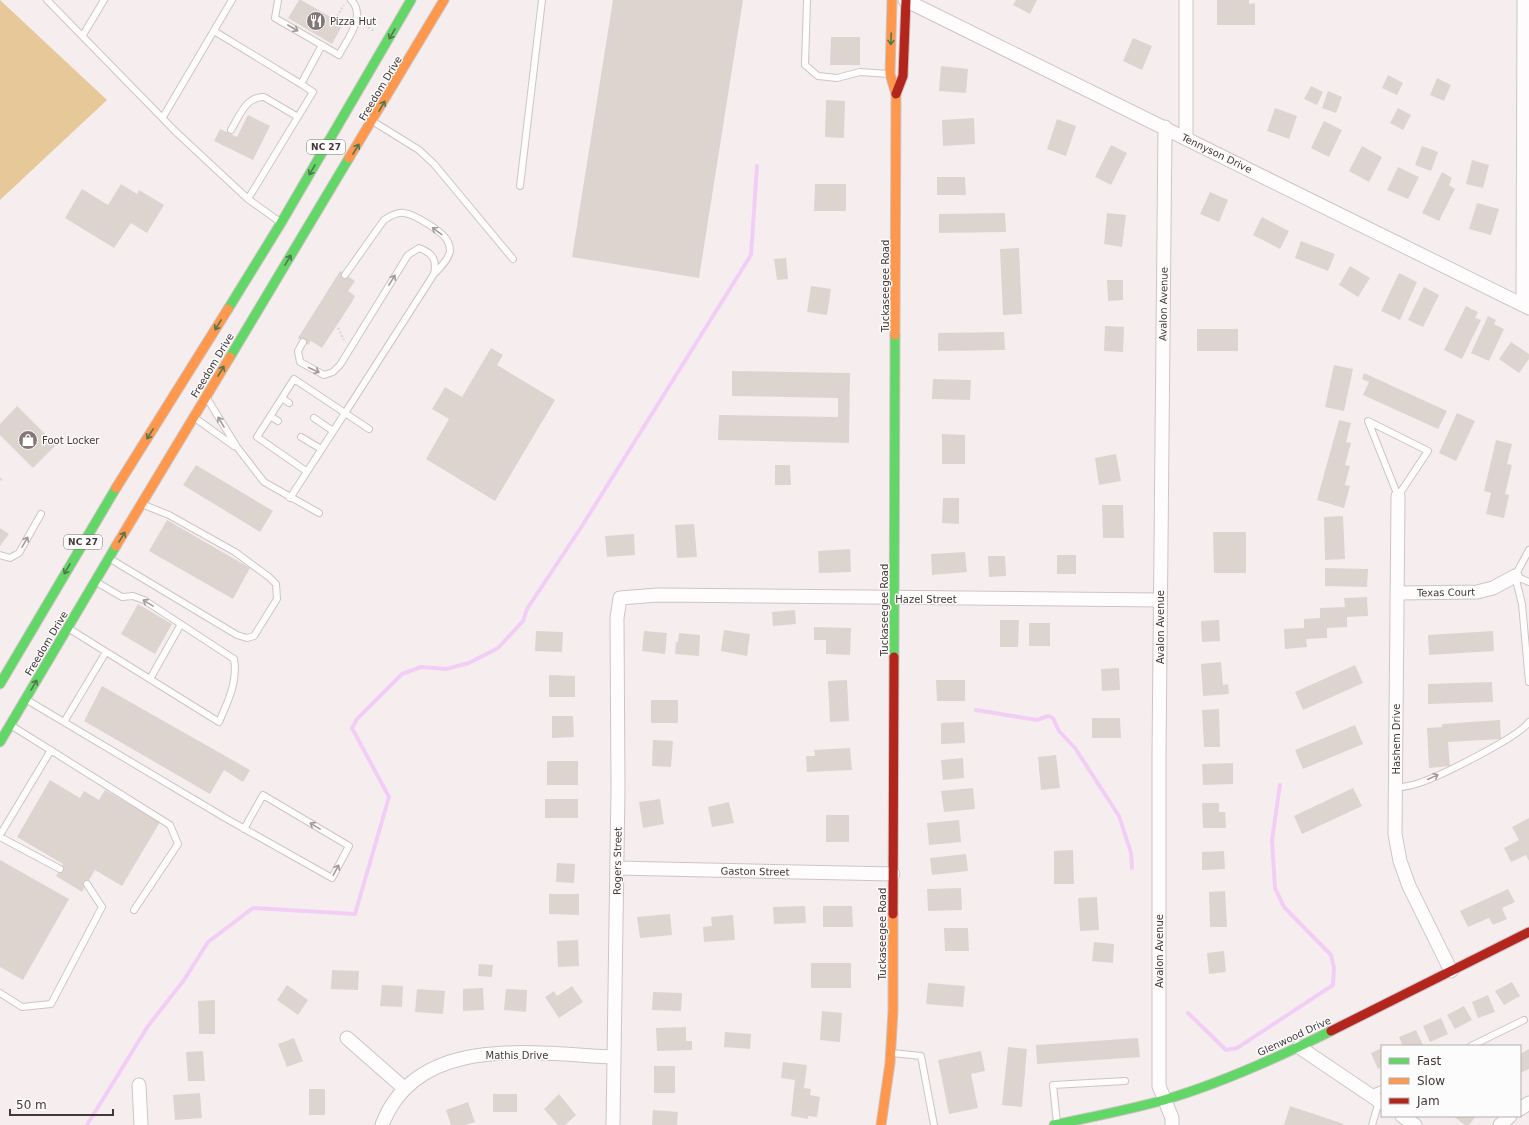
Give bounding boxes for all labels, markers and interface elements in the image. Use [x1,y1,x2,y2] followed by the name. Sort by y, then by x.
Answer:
[305,10,327,32] restaurant icon: Pizza Hut
[330,16,376,27] place label: Pizza Hut
[287,25,299,33] one-way arrow
[388,28,396,40] one-way arrow
[887,32,895,45] one-way arrow
[357,54,404,122] street label: Freedom Drive
[378,100,386,112] one-way arrow
[1179,131,1254,175] street label: Tennyson Drive
[307,140,345,154] road number: NC 27
[352,143,360,155] one-way arrow
[308,164,316,176] one-way arrow
[432,227,443,235] one-way arrow
[880,240,891,333] street label: Tuckaseegee Road
[285,254,293,266] one-way arrow
[1157,267,1170,341] street label: Avalon Avenue
[389,274,397,286] one-way arrow
[213,319,221,331] one-way arrow
[189,331,236,399] street label: Freedom Drive
[217,366,225,377] one-way arrow
[308,367,320,374] one-way arrow
[217,416,225,428] one-way arrow
[145,428,153,440] one-way arrow
[17,429,39,451] shop icon: Foot Locker
[42,435,100,446] place label: Foot Locker
[118,531,126,543] one-way arrow
[64,535,102,549] road number: NC 27
[21,536,29,548] one-way arrow
[63,563,71,575] one-way arrow
[879,564,890,657] street label: Tuckaseegee Road
[1416,586,1475,599] street label: Texas Court
[1155,590,1166,664] street label: Avalon Avenue
[895,594,957,605] street label: Hazel Street
[142,598,154,606] one-way arrow
[23,609,70,677] street label: Freedom Drive
[31,679,39,691] one-way arrow
[1391,704,1402,774] street label: Hashem Drive
[1426,773,1438,780] one-way arrow
[310,822,321,830] one-way arrow
[611,827,624,895] street label: Rogers Street
[333,864,340,876] one-way arrow
[720,865,790,878] street label: Gaston Street
[877,888,888,981] street label: Tuckaseegee Road
[1154,914,1165,988] street label: Avalon Avenue
[1256,1015,1333,1058] street label: Glenwood Drive
[1381,1045,1521,1117] legend
[486,1050,548,1061] street label: Mathis Drive
[1417,1054,1441,1068] text: Fast
[1417,1074,1445,1088] text: Slow
[10,1091,113,1117] scale bar
[1416,1094,1440,1108] text: Jam
[16,1098,47,1112] text: 50 m

